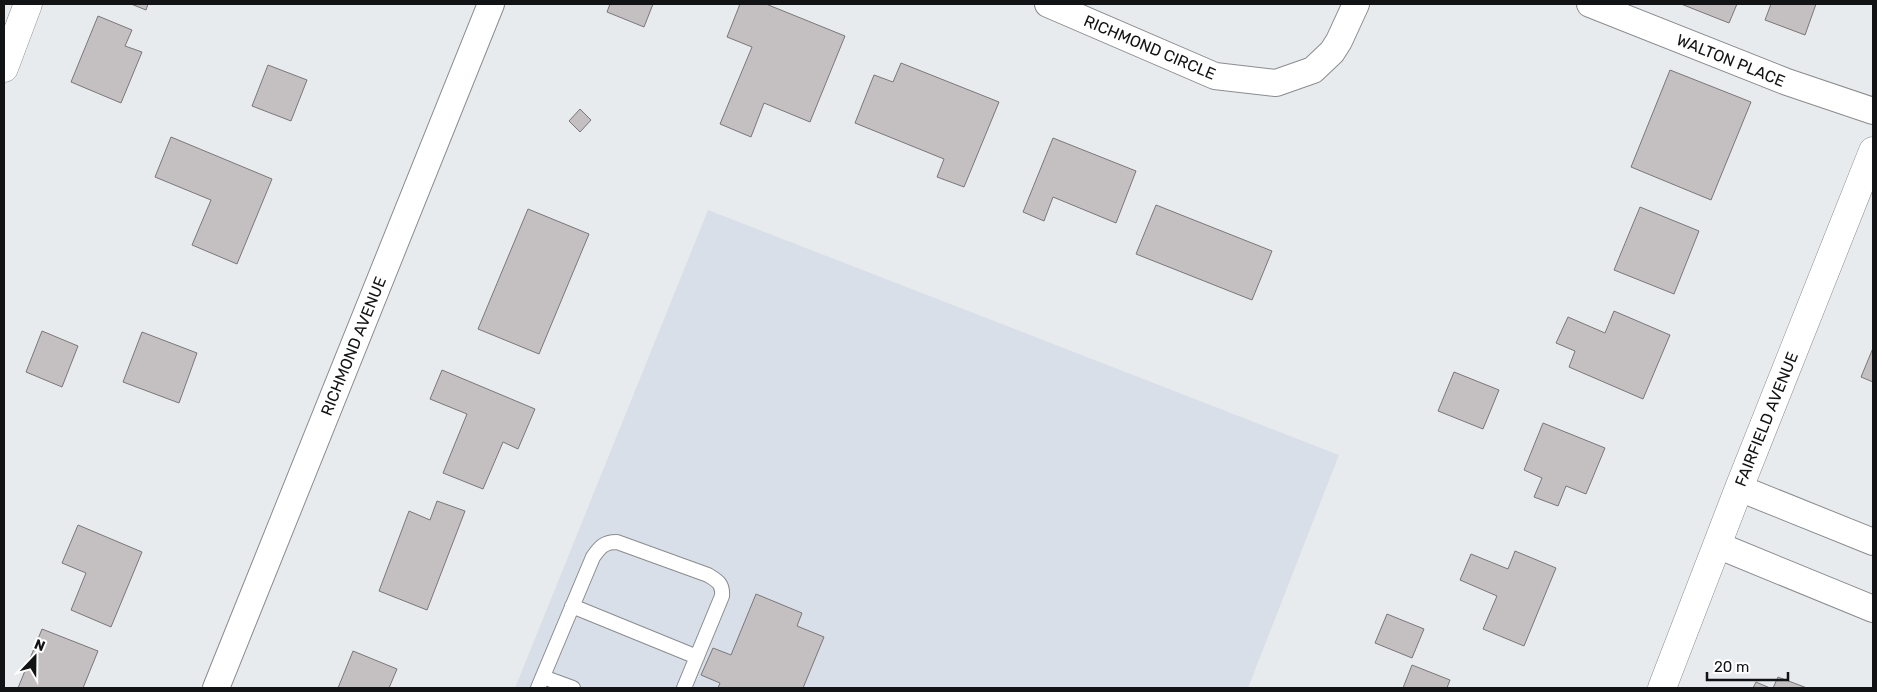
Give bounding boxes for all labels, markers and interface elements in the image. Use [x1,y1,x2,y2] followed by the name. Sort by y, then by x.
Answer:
[1081,11,1219,84] street label: RICHMOND CIRCLE
[1674,30,1788,91] street label: WALTON PLACE
[317,274,390,418] street label: RICHMOND AVENUE
[1731,349,1802,489] street label: FAIRFIELD AVENUE
[10,632,60,682] north arrow
[32,636,48,655] text: N
[1707,650,1788,682] scale bar
[1714,658,1749,676] text: 20 m

